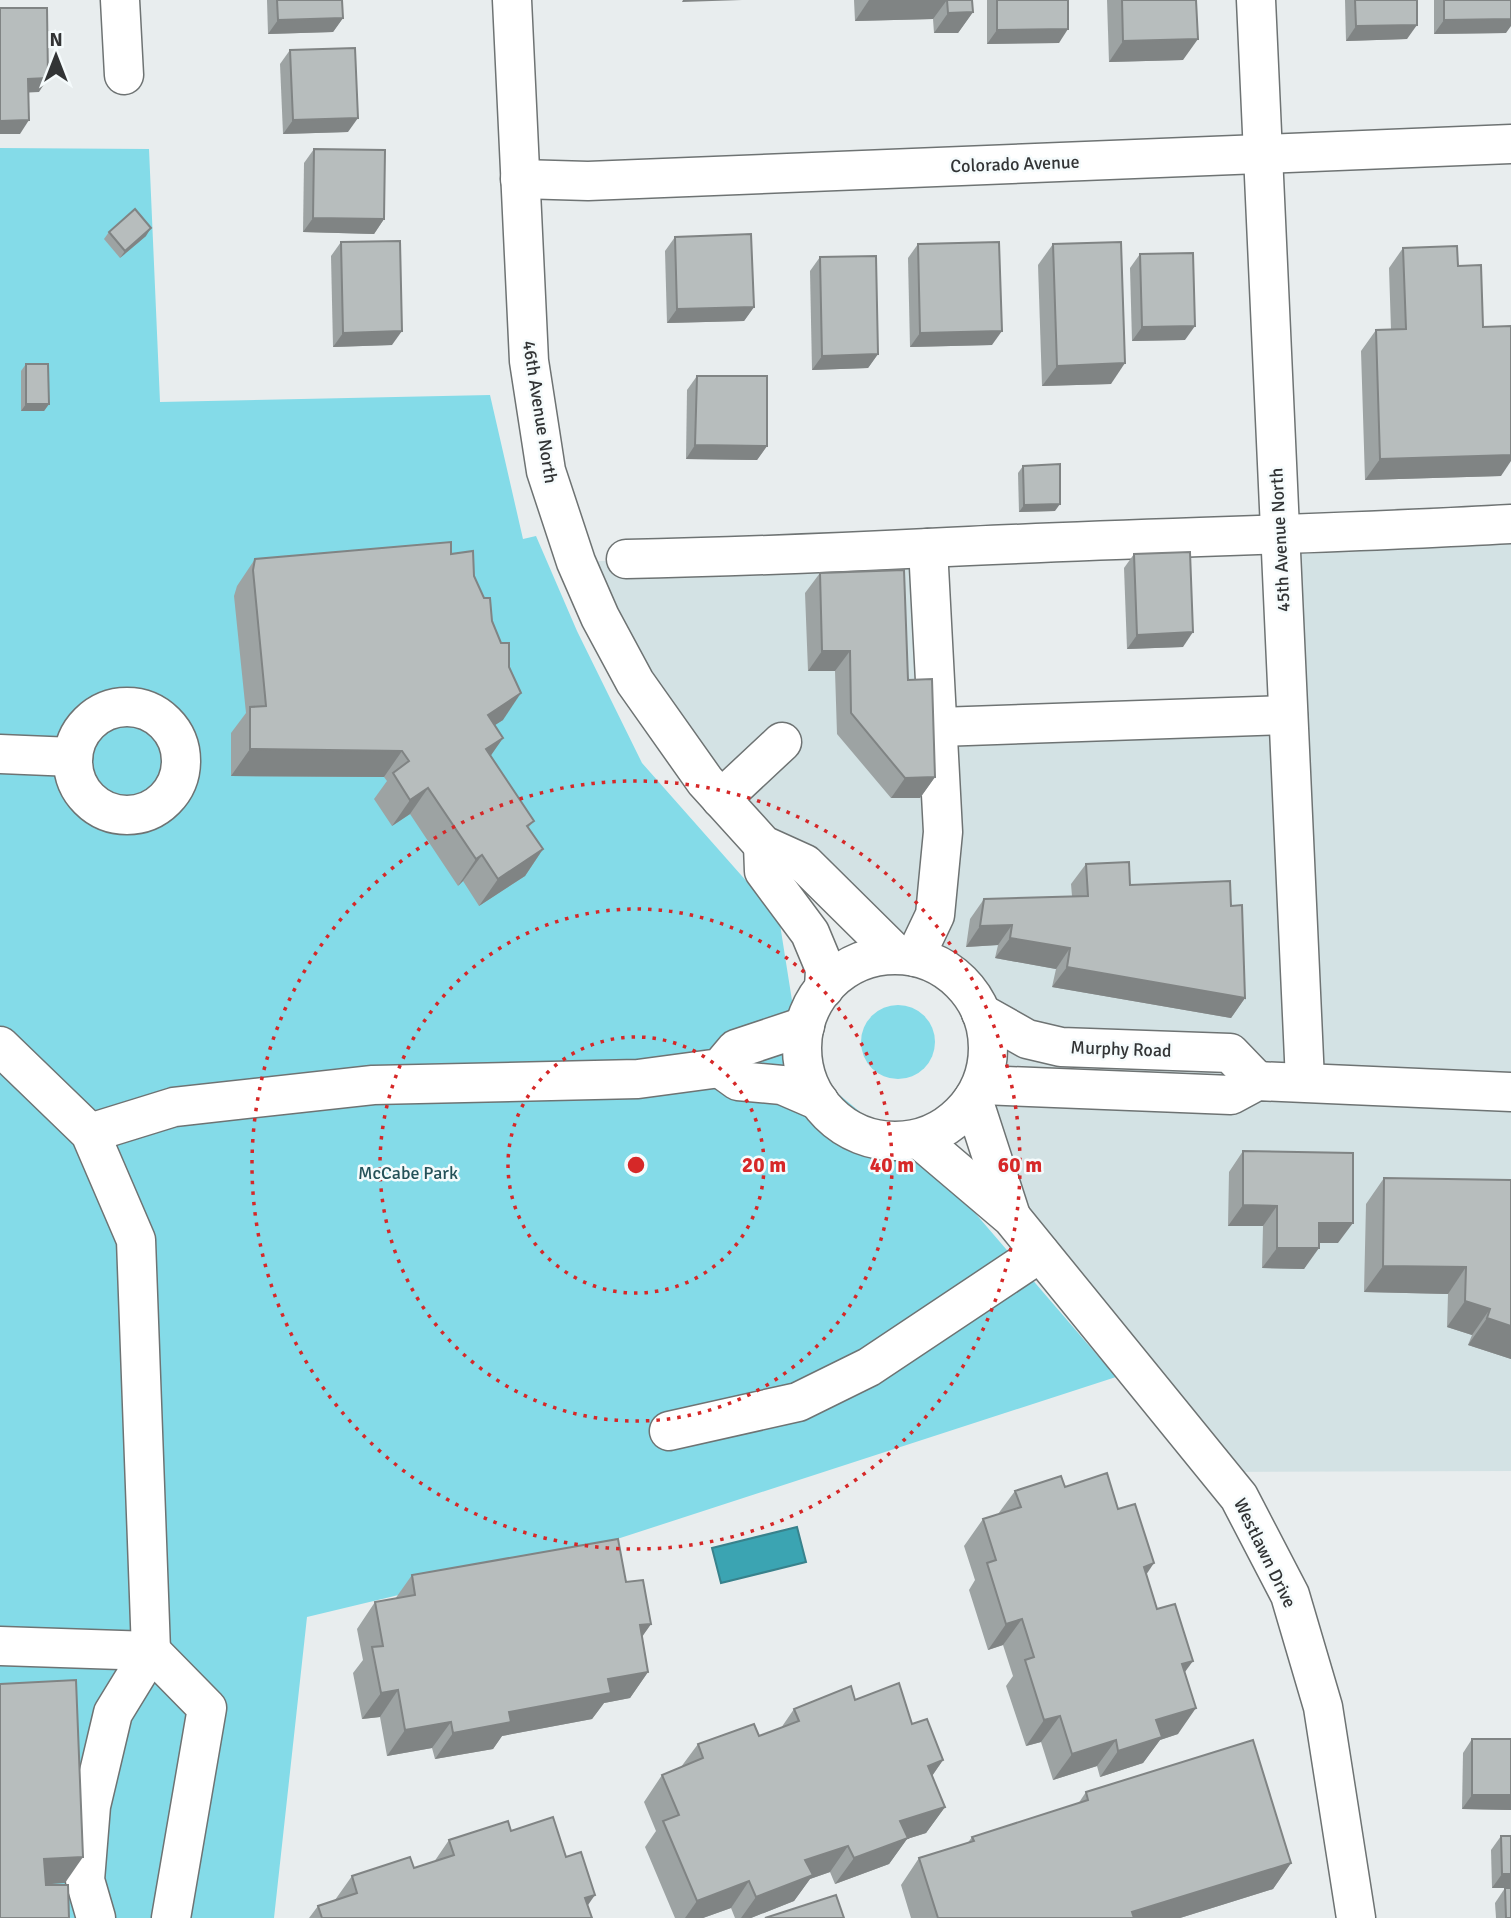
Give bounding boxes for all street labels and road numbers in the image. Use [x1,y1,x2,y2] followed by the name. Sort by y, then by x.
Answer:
[950,151,1080,177] street label: Colorado Avenue
[518,339,562,485] street label: 46th Avenue North
[1265,467,1295,613] street label: 45th Avenue North
[1070,1036,1172,1062] street label: Murphy Road
[1229,1495,1301,1611] street label: Westlawn Drive

